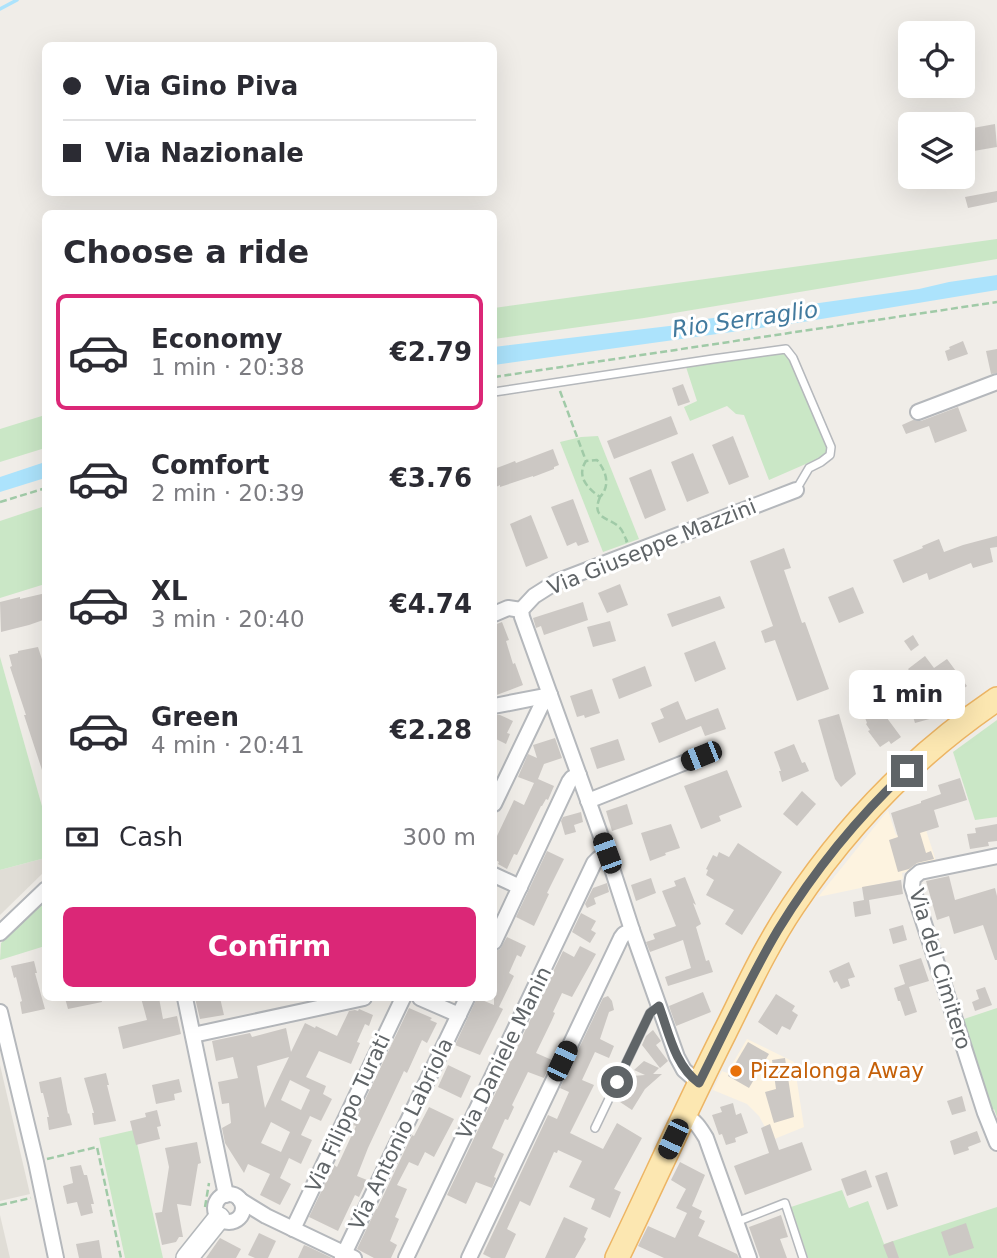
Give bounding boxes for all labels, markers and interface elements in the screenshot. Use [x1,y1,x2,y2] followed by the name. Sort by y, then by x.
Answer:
[898,21,975,189] map controls
[898,21,975,98] button: locate
[105,71,298,101] text: Via Gino Piva
[898,112,975,189] button: layers
[105,138,304,168] text: Via Nazionale
[63,233,309,271] text: Choose a ride
[670,296,820,342] water label: Rio Serraglio
[67,321,130,384] icon: car
[151,324,282,354] text: Economy
[390,337,472,367] text: €2.79
[151,354,305,380] text: 1 min · 20:38
[67,447,130,510] icon: car
[151,450,269,480] text: Comfort
[390,463,472,493] text: €3.76
[151,480,305,506] text: 2 min · 20:39
[544,494,760,600] street label: Via Giuseppe Mazzini
[67,573,130,636] icon: car
[151,576,188,606] text: XL
[390,589,472,619] text: €4.74
[151,606,305,632] text: 3 min · 20:40
[849,670,965,718] callout: 1 min
[871,681,943,707] text: 1 min
[67,699,130,762] icon: car
[151,702,239,732] text: Green
[390,715,472,745] text: €2.28
[151,732,305,758] text: 4 min · 20:41
[678,738,725,774] car
[891,755,923,787] route end
[63,818,101,856] icon: cash
[119,822,183,852] text: Cash
[402,824,476,850] text: 300 m
[590,830,625,876] car
[904,886,976,1052] street label: Via del Cimitero
[63,907,476,987] button: Confirm
[452,963,556,1143] street label: Via Daniele Manin
[301,1030,395,1196] street label: Via Filippo Turati
[344,1034,458,1234] street label: Via Antonio Labriola
[544,1038,581,1084] car
[750,1059,924,1083] place label: Pizzalonga Away
[728,1063,744,1079] marker: Pizzalonga Away
[601,1066,633,1098] route start
[655,1116,692,1162] car

